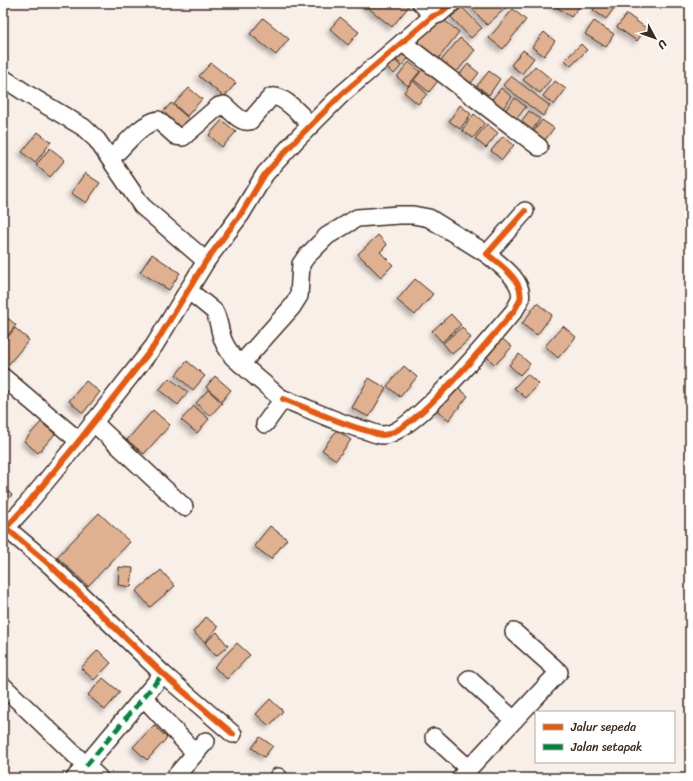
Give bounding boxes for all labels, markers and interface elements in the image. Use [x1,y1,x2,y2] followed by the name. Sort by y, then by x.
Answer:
[635,18,675,58] north arrow
[652,35,672,54] text: U
[535,711,675,763] legend
[570,716,637,738] text: Jalur sepeda
[570,736,642,758] text: Jalan setapak

